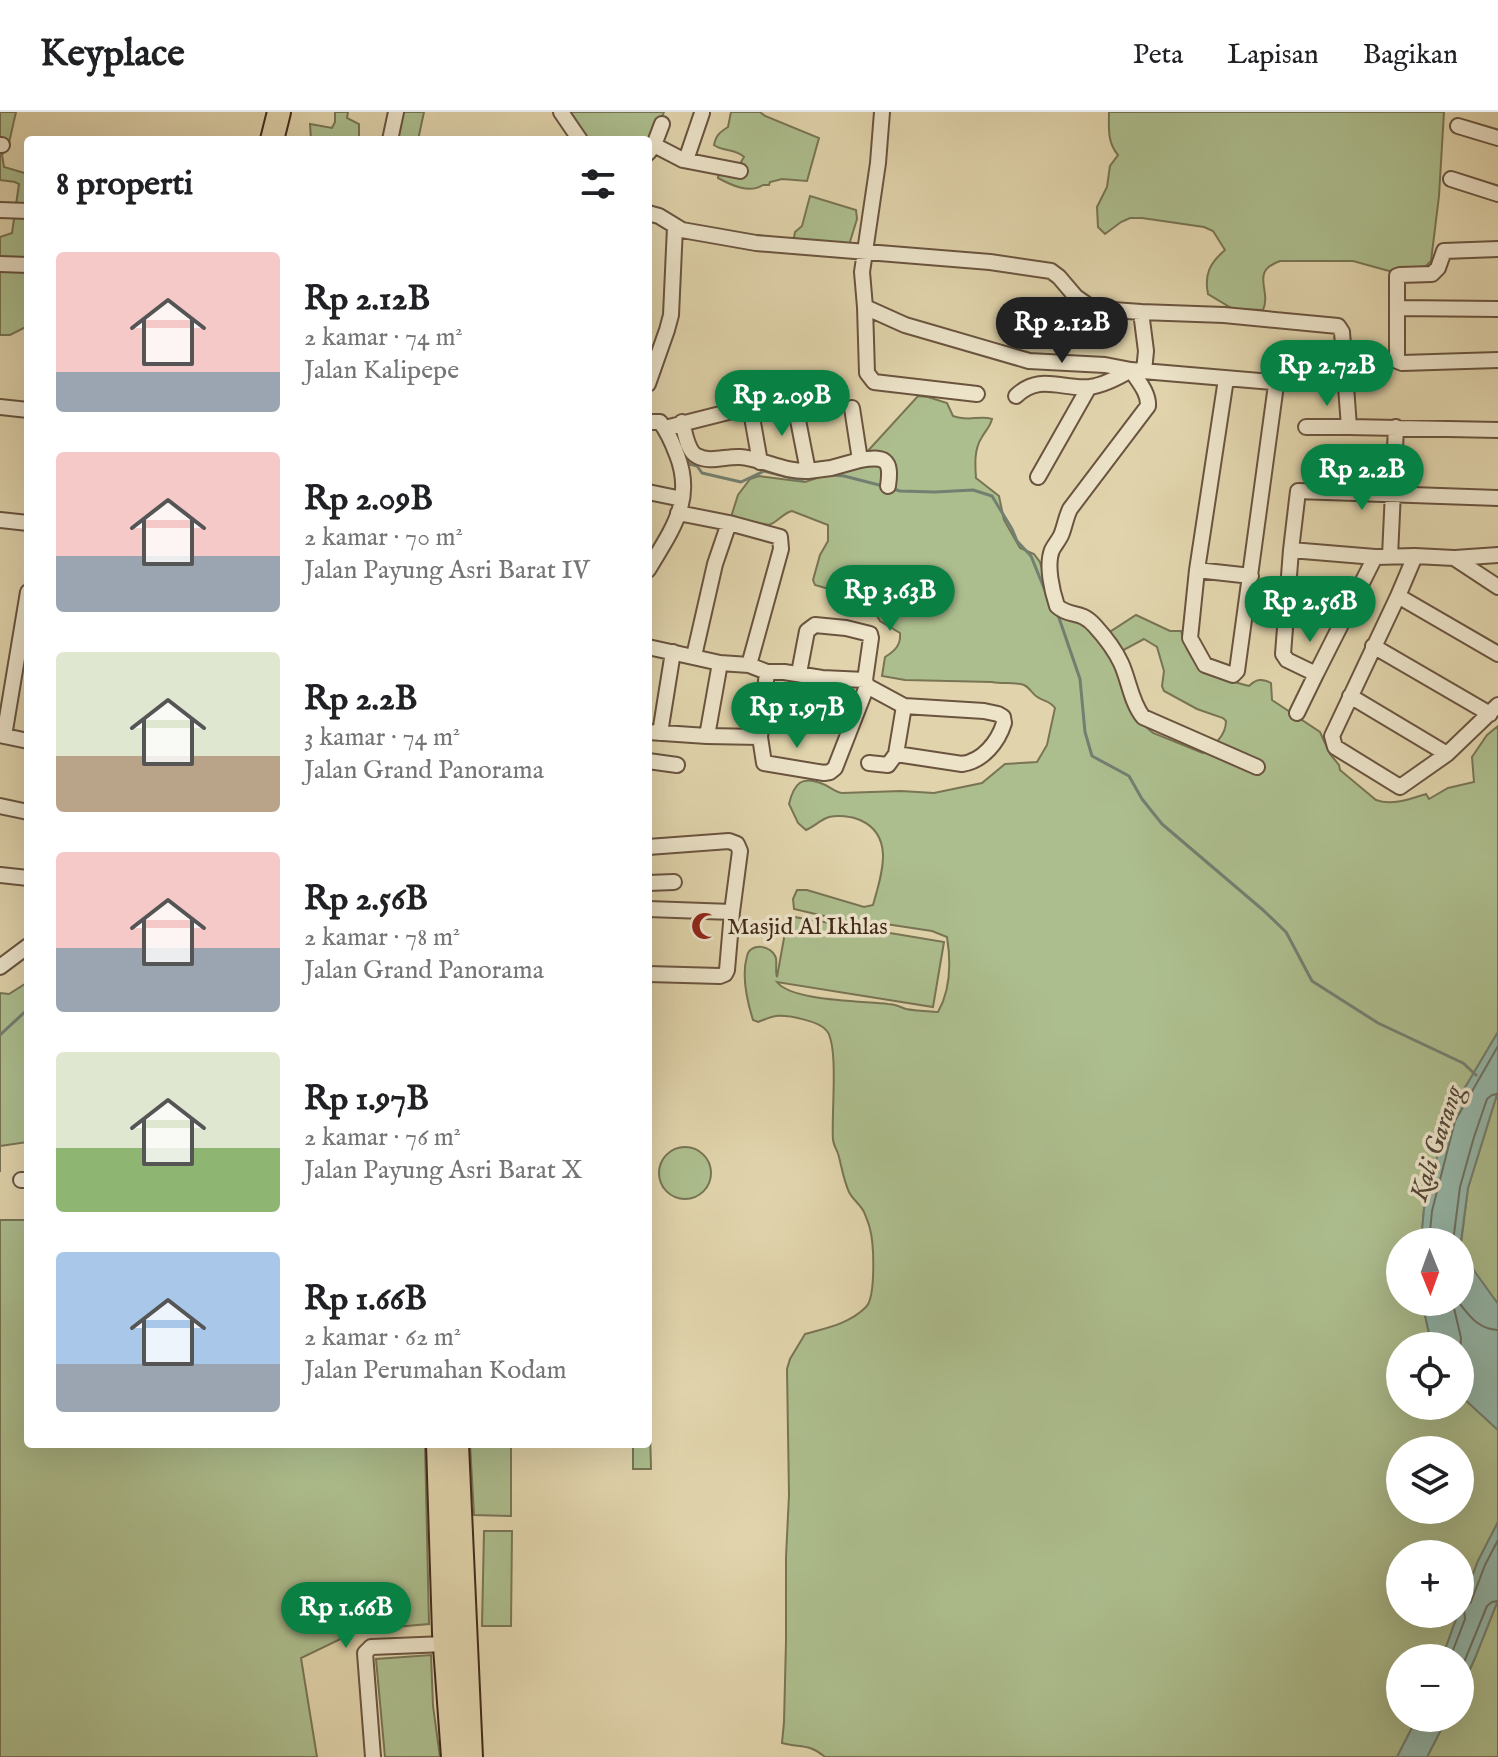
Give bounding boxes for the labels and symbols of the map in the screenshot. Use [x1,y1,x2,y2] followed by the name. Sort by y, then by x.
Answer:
[979,297,1145,365] pin: Rp 2.12B
[1244,340,1410,408] pin: Rp 2.72B
[699,370,865,438] pin: Rp 2.09B
[1288,444,1436,512] pin: Rp 2.2B
[807,565,973,633] pin: Rp 3.63B
[1227,576,1393,644] pin: Rp 2.56B
[714,682,880,750] pin: Rp 1.97B
[690,911,720,941] mosque icon: Masjid Al Ikhlas
[727,912,888,943] place label: Masjid Al Ikhlas
[1402,1081,1472,1207] water label: Kali Garang
[1386,1228,1474,1316] north arrow
[263,1582,429,1650] pin: Rp 1.66B

